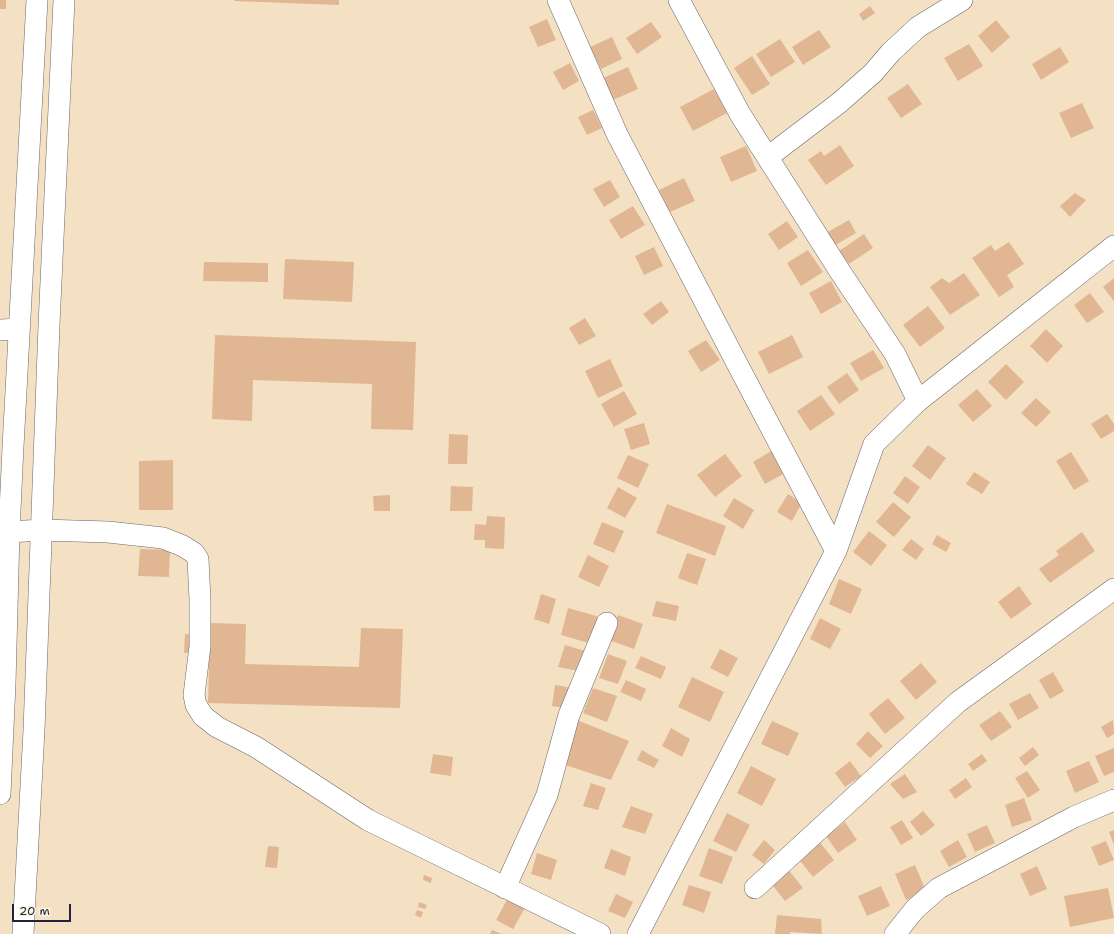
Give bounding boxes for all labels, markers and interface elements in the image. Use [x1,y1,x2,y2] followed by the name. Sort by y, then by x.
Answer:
[14,896,73,922] scale bar
[19,903,50,919] text: 20 m

